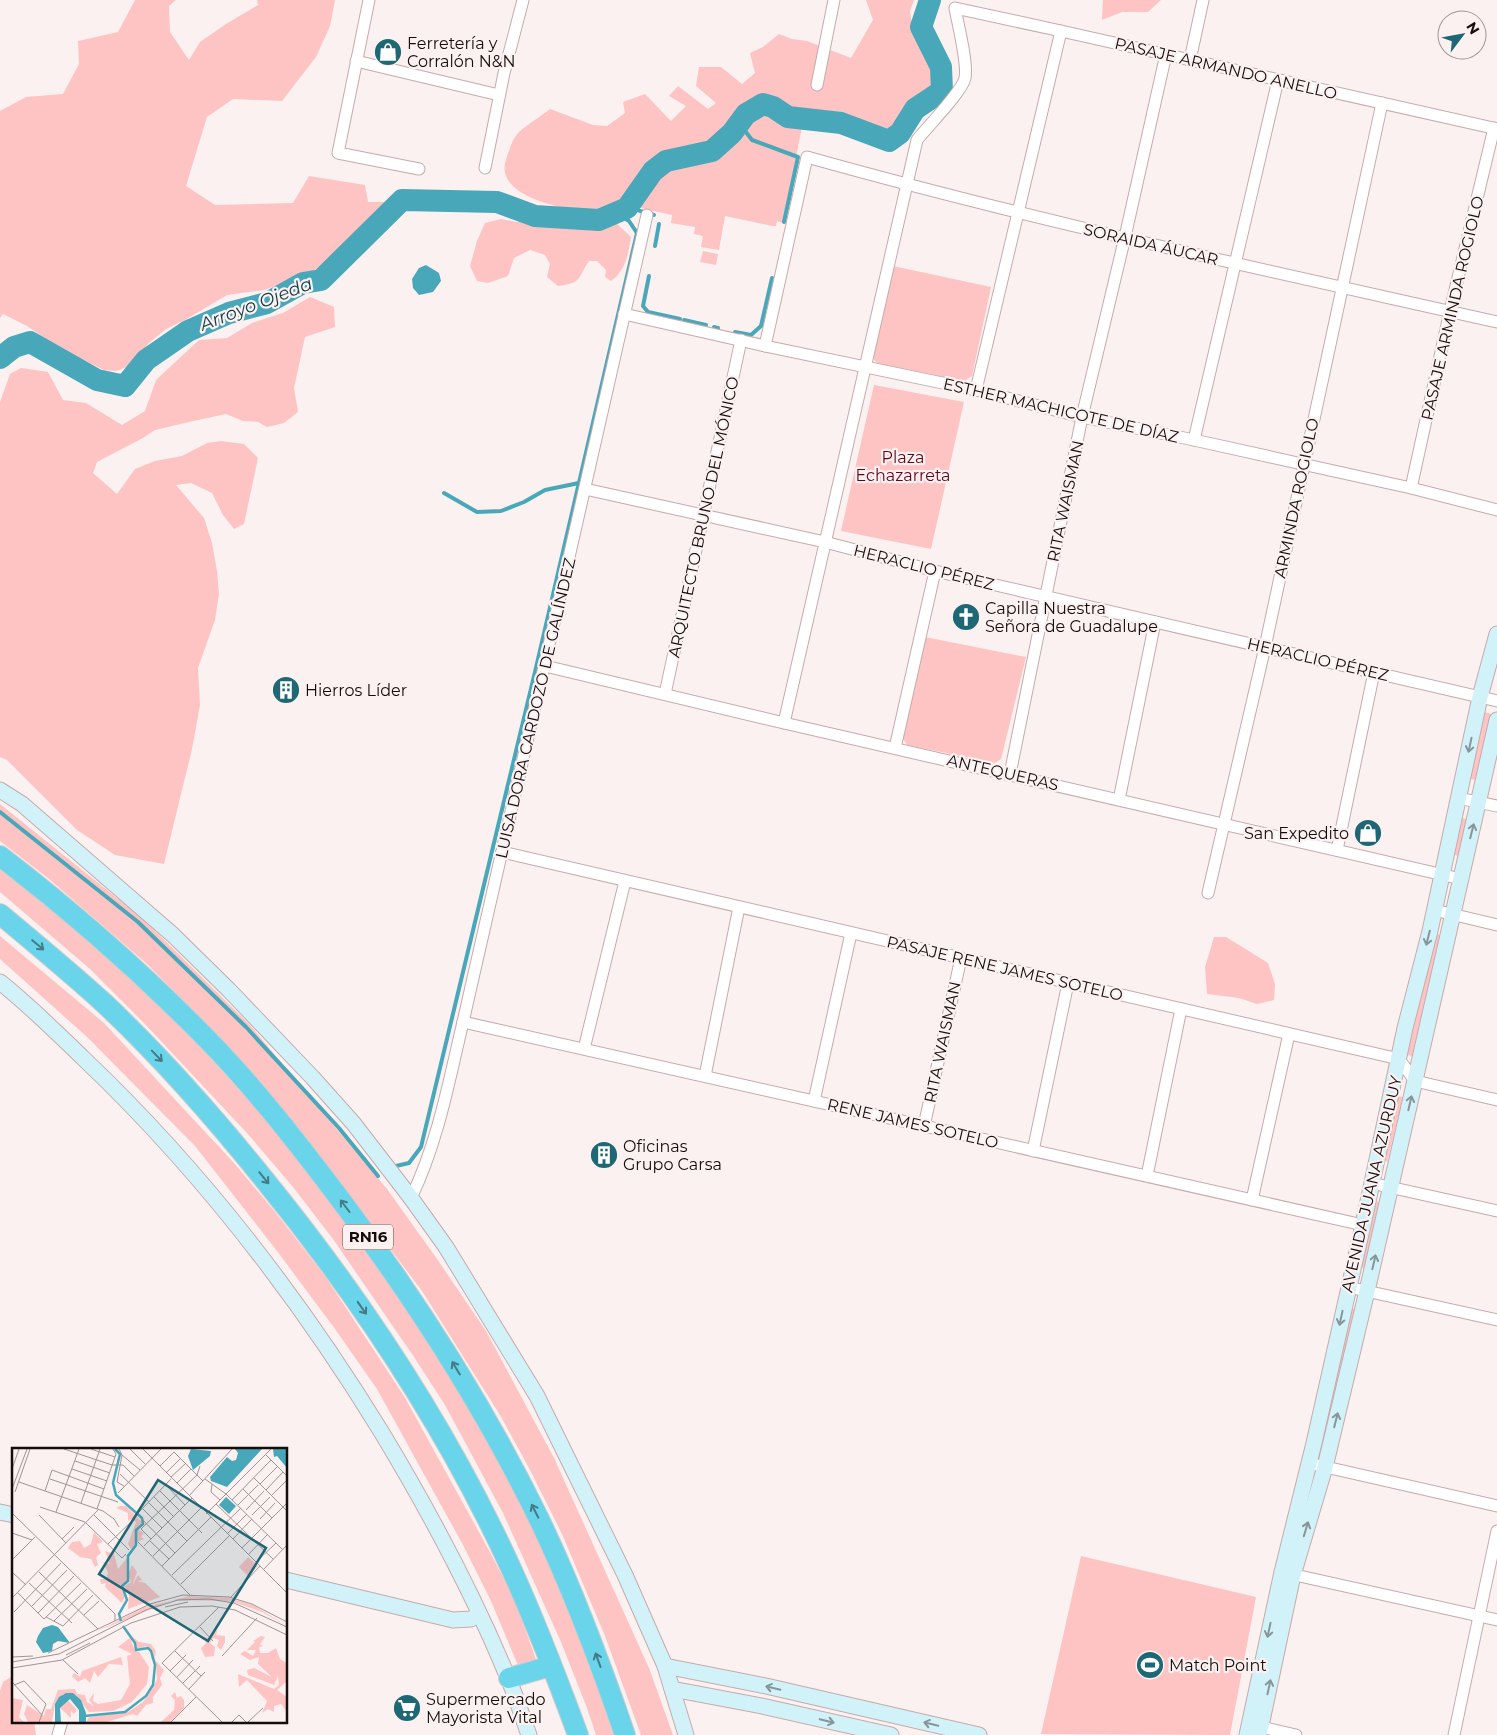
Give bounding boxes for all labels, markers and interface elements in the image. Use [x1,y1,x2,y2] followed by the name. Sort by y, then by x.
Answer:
[1437,10,1487,60] north arrow
[1462,19,1484,38] text: N
[407,34,516,71] place label: Ferretería y Corralón N&N
[1113,34,1339,103] street label: PASAJE ARMANDO ANELLO
[373,37,403,67] shop icon: Ferretería y Corralón N&N
[1417,194,1488,422] street label: PASAJE ARMINDA ROGIOLO
[1082,220,1220,269] street label: SORAIDA ÁUCAR
[196,272,315,336] water label: Arroyo Ojeda
[941,374,1180,447] street label: ESTHER MACHICOTE DE DÍAZ
[664,375,743,659] street label: ARQUITECTO BRUNO DEL MÓNICO
[1270,416,1323,580] street label: ARMINDA ROGIOLO
[1043,439,1088,564] street label: RITA WAISMAN
[855,448,951,485] park label: Plaza Echazarreta
[851,541,996,594] street label: HERACLIO PÉREZ
[492,556,579,860] street label: LUISA DORA CARDOZO DE GALÍNDEZ
[985,599,1158,636] place label: Capilla Nuestra Señora de Guadalupe
[951,602,981,632] church icon: Capilla Nuestra Señora de Guadalupe
[1245,634,1390,685] street label: HERACLIO PÉREZ
[271,675,301,705] building icon: Hierros Líder
[305,681,407,700] place label: Hierros Líder
[1465,736,1474,752] one-way arrow
[945,750,1061,795] street label: ANTEQUERAS
[1353,818,1383,848] shop icon: San Expedito
[1244,824,1349,843] place label: San Expedito
[1468,824,1477,840] one-way arrow
[1423,929,1432,945] one-way arrow
[885,932,1125,1005] street label: PASAJE RENE JAMES SOTELO
[31,940,44,951] one-way arrow
[920,980,965,1105] street label: RITA WAISMAN
[150,1050,163,1062] one-way arrow
[1337,1073,1406,1294] street label: AVENIDA JUANA AZURDUY
[825,1095,1000,1152] street label: RENE JAMES SOTELO
[1406,1096,1415,1112] one-way arrow
[623,1137,722,1174] place label: Oficinas Grupo Carsa
[589,1140,619,1170] building icon: Oficinas Grupo Carsa
[258,1171,269,1184] one-way arrow
[339,1200,350,1213] one-way arrow
[343,1224,393,1250] road number: RN16
[1370,1254,1379,1270] one-way arrow
[356,1301,367,1314] one-way arrow
[1336,1309,1345,1325] one-way arrow
[451,1362,461,1376] one-way arrow
[1332,1412,1341,1428] one-way arrow
[12,1448,288,1722] inset map
[529,1504,539,1519] one-way arrow
[1302,1522,1312,1538] one-way arrow
[1264,1622,1274,1638] one-way arrow
[1135,1650,1165,1680] sports icon: Match Point
[593,1653,602,1668] one-way arrow
[1169,1656,1267,1675] place label: Match Point
[1265,1680,1274,1696] one-way arrow
[765,1683,781,1692] one-way arrow
[426,1690,546,1727] place label: Supermercado Mayorista Vital
[392,1693,422,1723] supermarket icon: Supermercado Mayorista Vital
[818,1717,834,1726] one-way arrow
[924,1719,940,1728] one-way arrow

